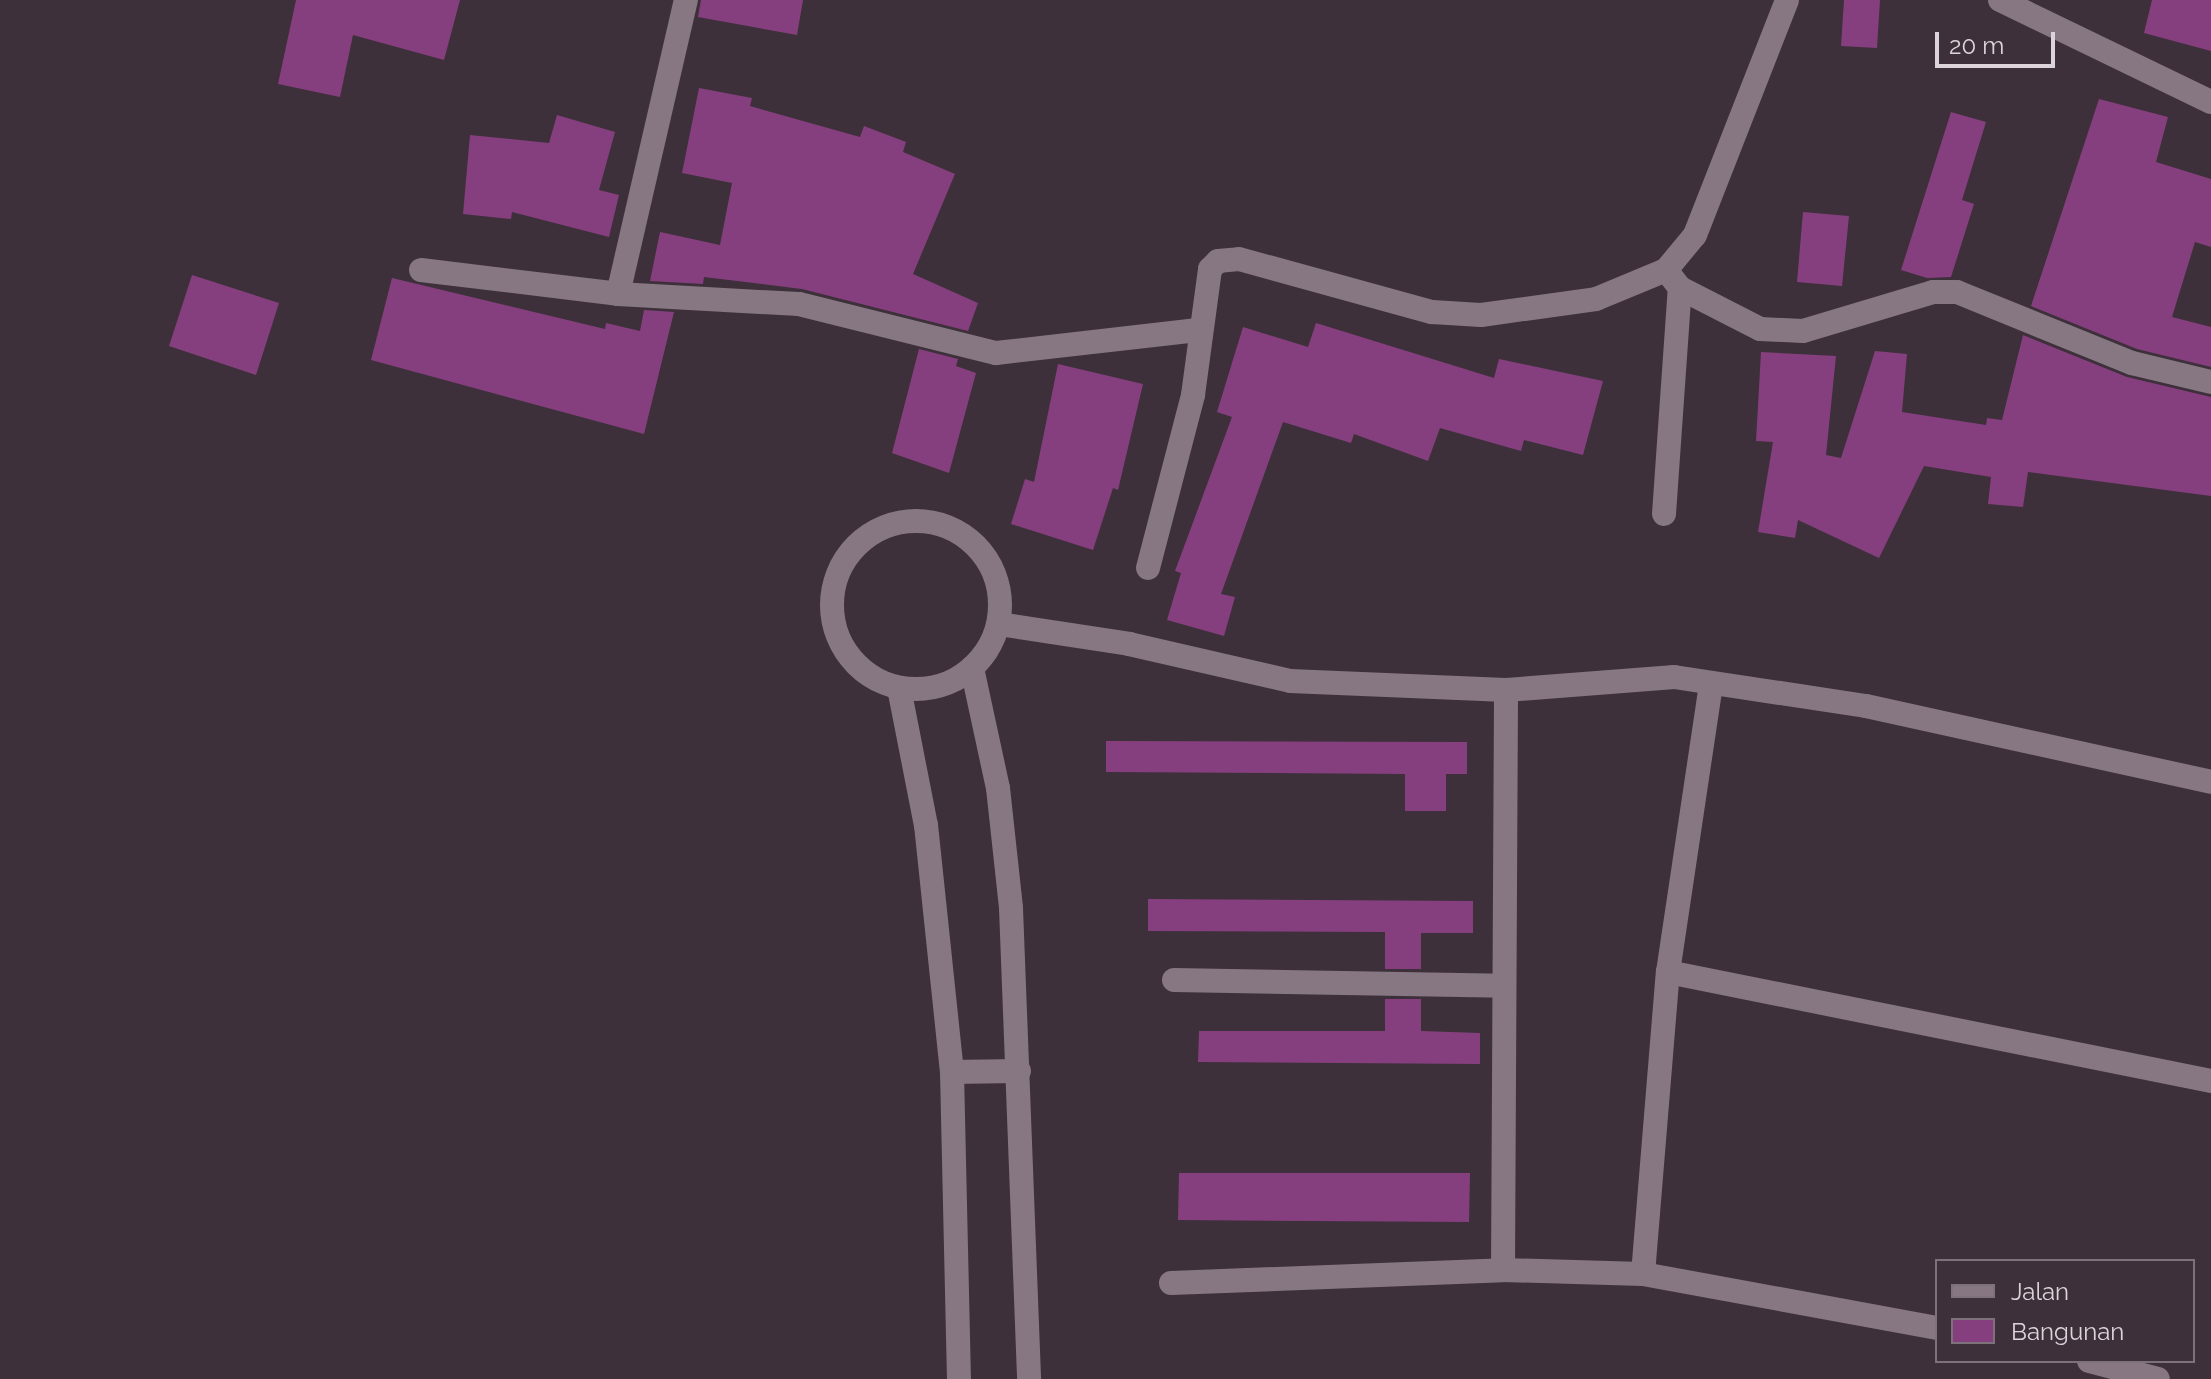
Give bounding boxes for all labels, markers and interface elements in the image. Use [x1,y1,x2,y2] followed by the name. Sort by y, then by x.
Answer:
[1939,16,2059,66] scale bar
[1949,31,2004,60] text: 20 m
[1935,1259,2195,1363] legend
[2011,1277,2069,1306] text: Jalan
[2011,1317,2124,1346] text: Bangunan

